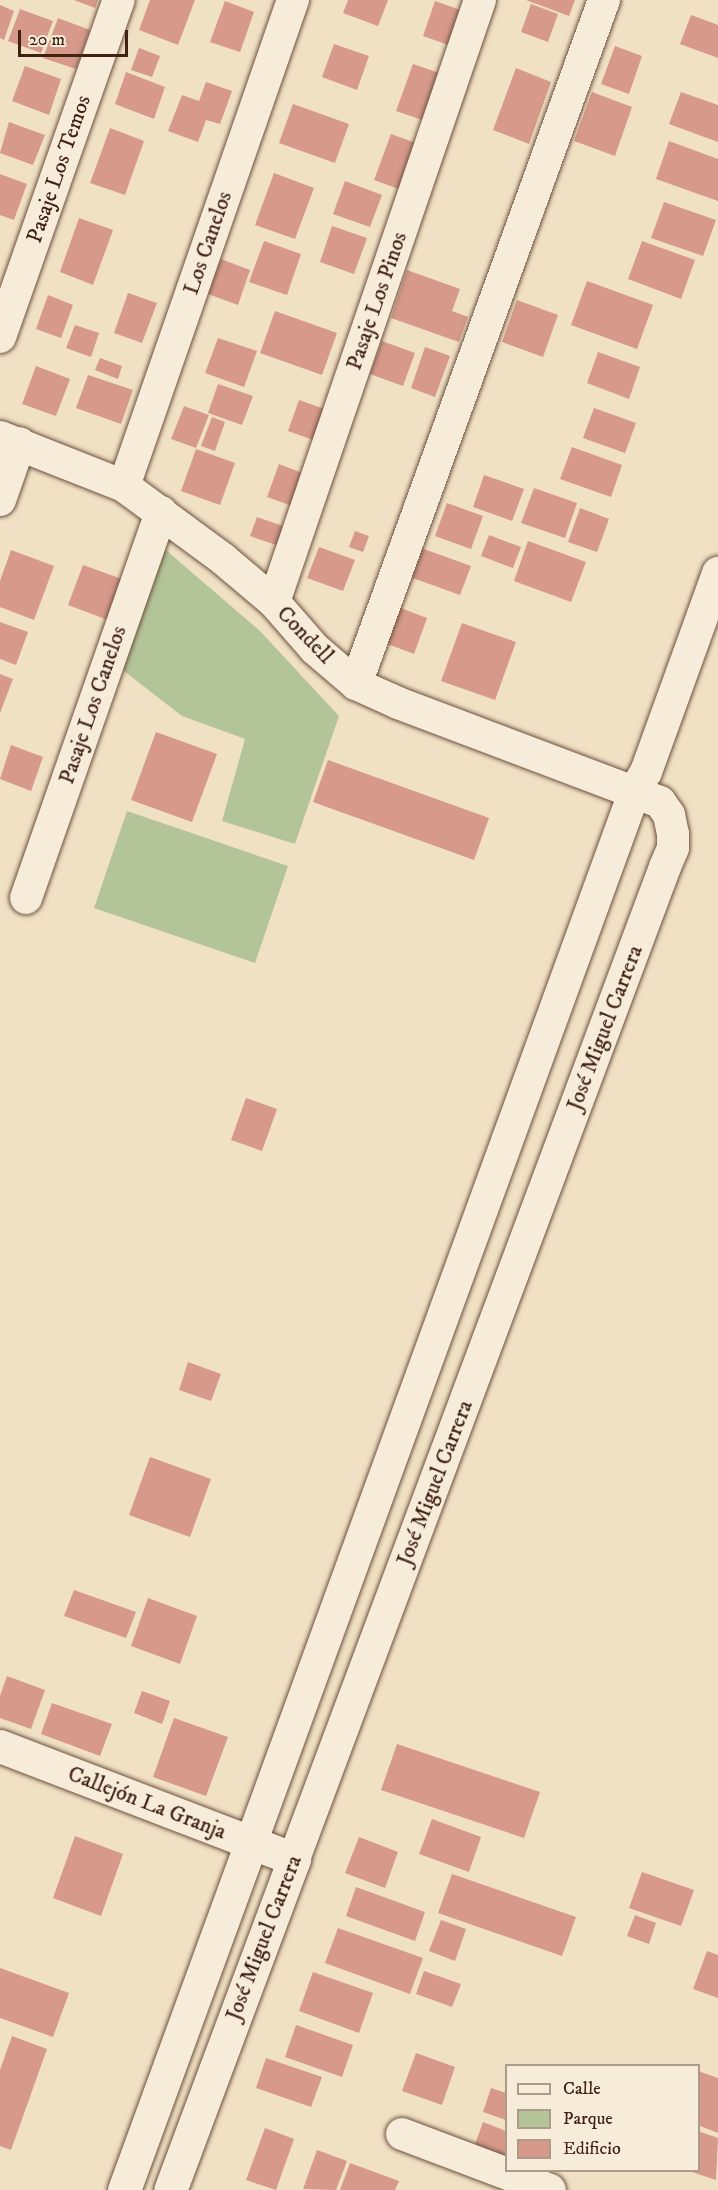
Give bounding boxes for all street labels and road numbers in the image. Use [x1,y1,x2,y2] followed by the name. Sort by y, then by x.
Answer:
[21,92,97,246] street label: Pasaje Los Temos
[178,188,238,298] street label: Los Canelos
[341,228,413,374] street label: Pasaje Los Pinos
[271,601,339,669] street label: Condell
[54,622,132,788] street label: Pasaje Los Canelos
[561,942,649,1114] street label: José Miguel Carrera
[391,1397,479,1569] street label: José Miguel Carrera
[64,1761,230,1845] street label: Callejón La Granja
[220,1852,308,2024] street label: José Miguel Carrera

